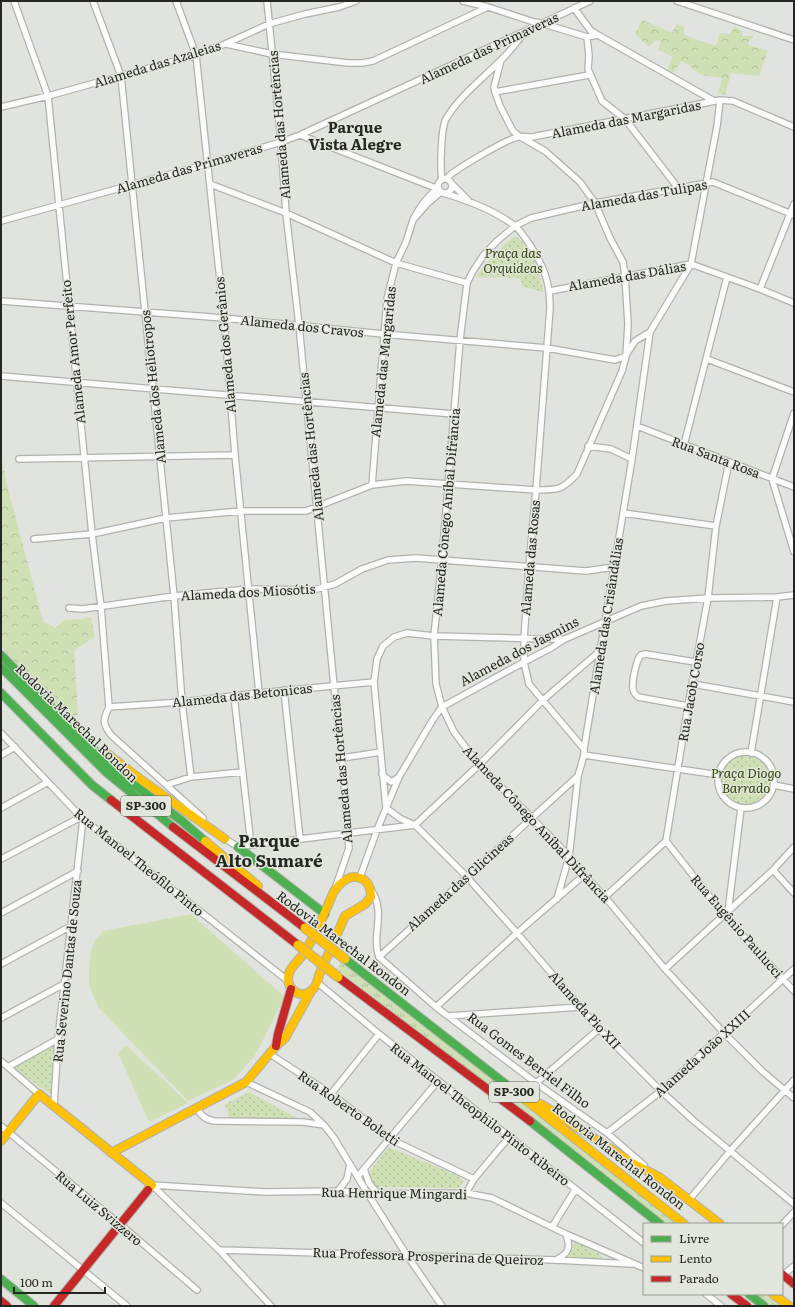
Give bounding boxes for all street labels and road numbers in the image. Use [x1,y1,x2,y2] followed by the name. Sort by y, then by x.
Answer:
[416,7,561,88] street label: Alameda das Primaveras
[91,35,223,92] street label: Alameda das Azaleias
[263,50,294,200] street label: Alameda das Hortências
[550,95,702,142] street label: Alameda das Margaridas
[114,138,264,197] street label: Alameda das Primaveras
[579,174,709,215] street label: Alameda das Tulipas
[567,256,687,295] street label: Alameda das Dálias
[209,276,240,414] street label: Alameda dos Gerânios
[55,279,90,425] street label: Alameda Amor Perfeito
[365,285,400,438] street label: Alameda das Margaridas
[135,309,170,465] street label: Alameda dos Heliotropos
[240,310,365,341] street label: Alameda dos Cravos
[293,372,328,522] street label: Alameda das Hortências
[427,407,464,617] street label: Alameda Cônego Aníbal Difrância
[669,431,763,482] street label: Rua Santa Rosa
[515,499,544,617] street label: Alameda das Rosas
[584,536,627,696] street label: Alameda das Crisândálias
[180,578,316,605] street label: Alameda dos Miosótis
[456,611,582,690] street label: Alameda dos Jasmins
[672,640,709,743] street label: Rua Jacob Corso
[12,659,143,787] street label: Rodovia Marechal Rondon
[171,678,313,711] street label: Alameda das Betonicas
[325,694,356,844] street label: Alameda das Hortências
[459,741,616,907] street label: Alameda Cônego Aníbal Difrância
[121,796,171,816] road number: SP-300
[70,803,209,920] street label: Rua Manoel Theófilo Pinto
[402,828,517,935] street label: Alameda das Glicineas
[687,870,788,982] street label: Rua Eugênio Paulucci
[47,879,86,1063] street label: Rua Severino Dantas de Souza
[273,886,416,1000] street label: Rodovia Marechal Rondon
[545,966,626,1053] street label: Alameda Pio XII
[649,1004,754,1101] street label: Alameda João XXIII
[464,1007,595,1112] street label: Rua Gomes Berriel Filho
[386,1037,574,1190] street label: Rua Manoel Theophilo Pinto Ribeiro
[294,1065,405,1150] street label: Rua Roberto Boletti
[489,1082,539,1102] road number: SP-300
[549,1098,690,1214] street label: Rodovia Marechal Rondon
[52,1165,147,1250] street label: Rua Luiz Svizzero
[321,1182,468,1203] street label: Rua Henrique Mingardi
[312,1242,544,1269] street label: Rua Professora Prosperina de Queiroz

